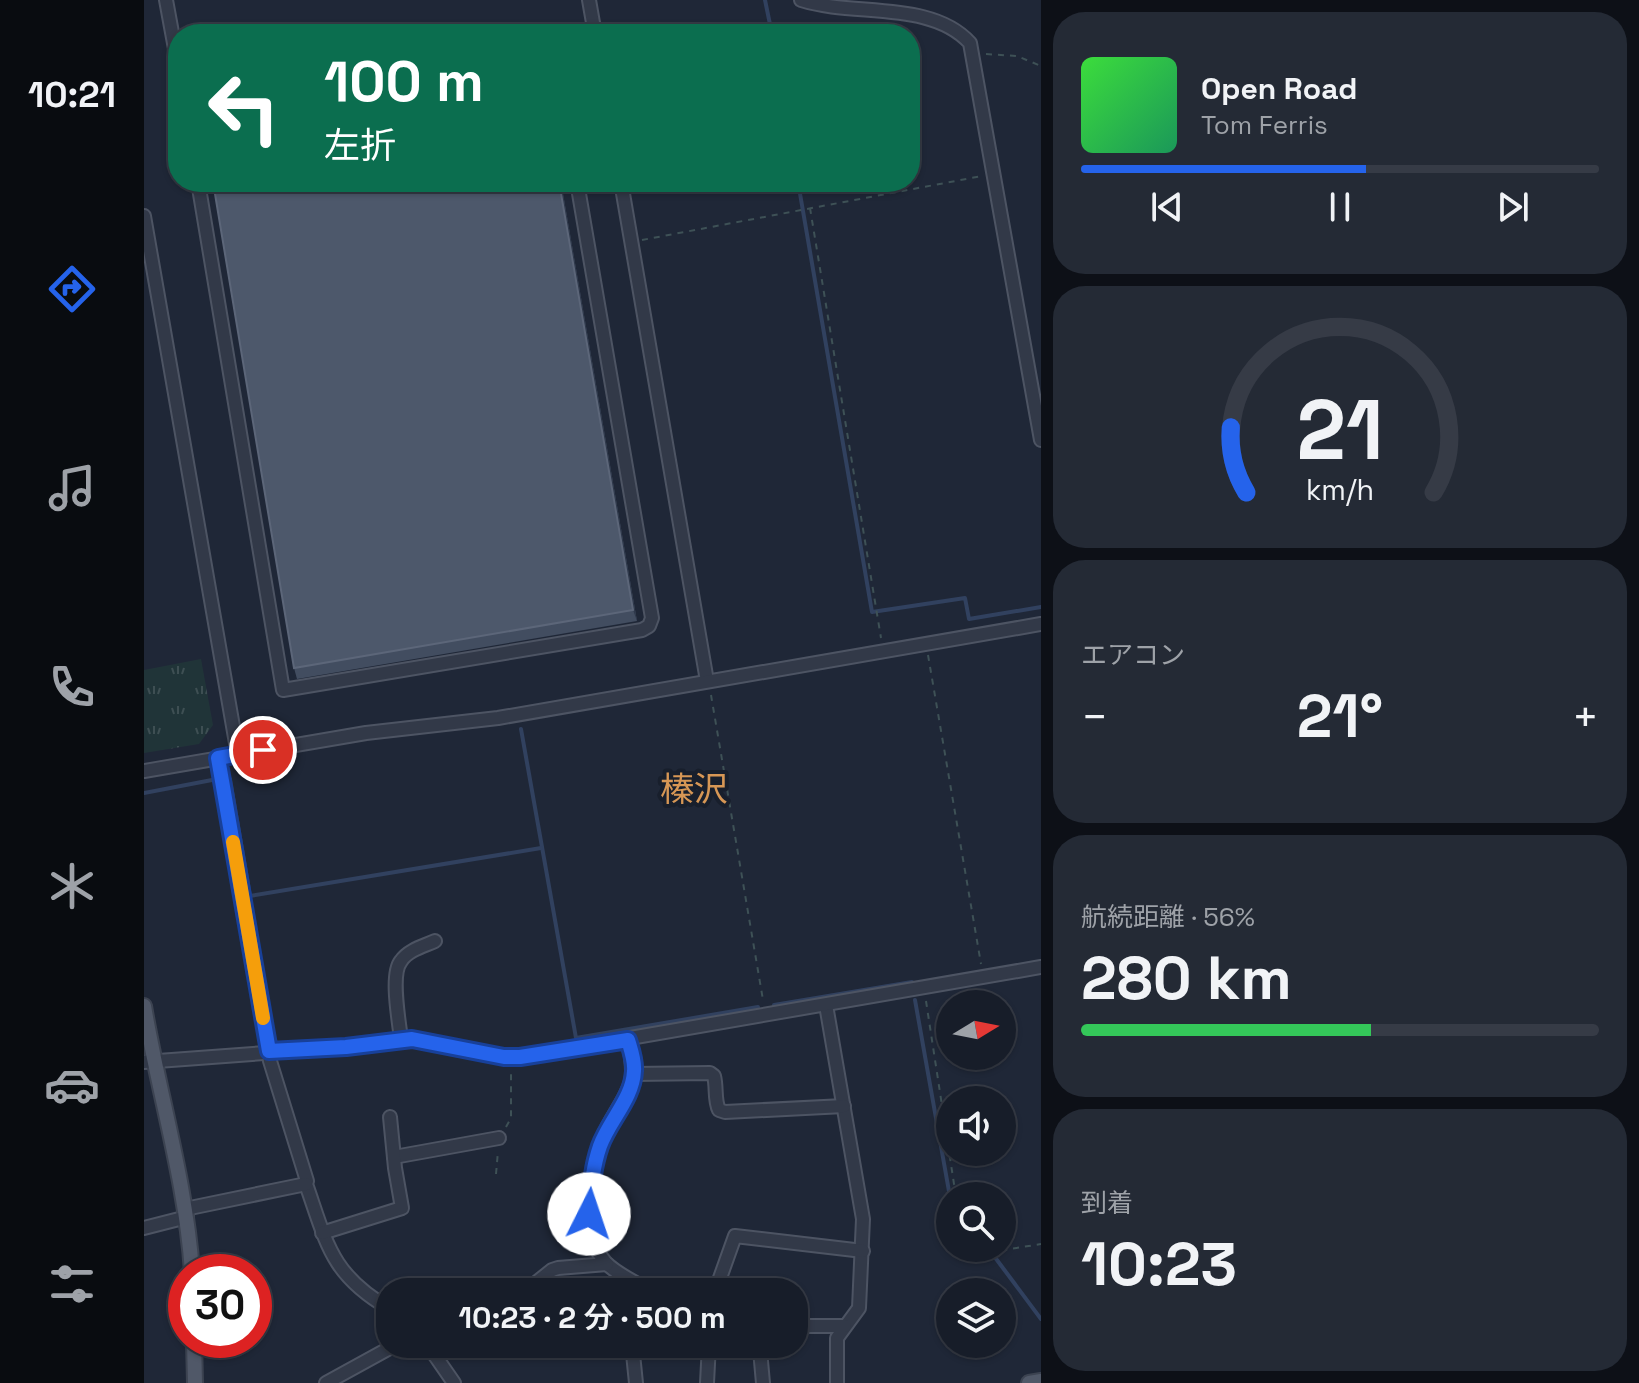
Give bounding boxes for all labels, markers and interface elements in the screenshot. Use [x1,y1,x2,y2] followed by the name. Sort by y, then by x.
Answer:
[324,46,484,117] text: 100 m
[192,56,296,160] icon: left
[1201,69,1357,108] text: Open Road
[28,72,116,118] text: 10:21
[1201,108,1328,142] text: Tom Ferris
[324,123,396,169] text: 左折
[1145,185,1189,229] icon: previous
[1318,185,1362,229] icon: pause
[1491,185,1535,229] icon: next
[44,261,100,317] icon: directions
[1296,377,1384,483] text: 21
[44,460,100,516] icon: music
[1306,472,1374,508] text: km/h
[1081,638,1185,672] text: エアコン
[44,659,100,715] icon: phone
[1297,678,1383,755] text: 21°
[1081,689,1108,745] text: −
[1572,689,1599,745] text: +
[229,716,297,784] pin
[241,728,285,772] icon: arrive
[660,768,728,811] district label: 榛沢
[44,858,100,914] icon: climate
[1081,900,1255,934] text: 航続距離 · 56%
[1081,940,1292,1017] text: 280 km
[936,990,1016,1070] north arrow
[936,990,1016,1358] map controls
[44,1057,100,1113] icon: car
[936,1086,1016,1166] button: sound
[547,1172,631,1256] position arrow
[936,1182,1016,1262] button: search
[1081,1186,1133,1220] text: 到着
[1081,1226,1237,1303] text: 10:23
[168,1254,272,1358] speed limit sign: 30
[44,1256,100,1312] icon: filters
[936,1278,1016,1358] button: layers
[458,1298,726,1337] text: 10:23 · 2 分 · 500 m

